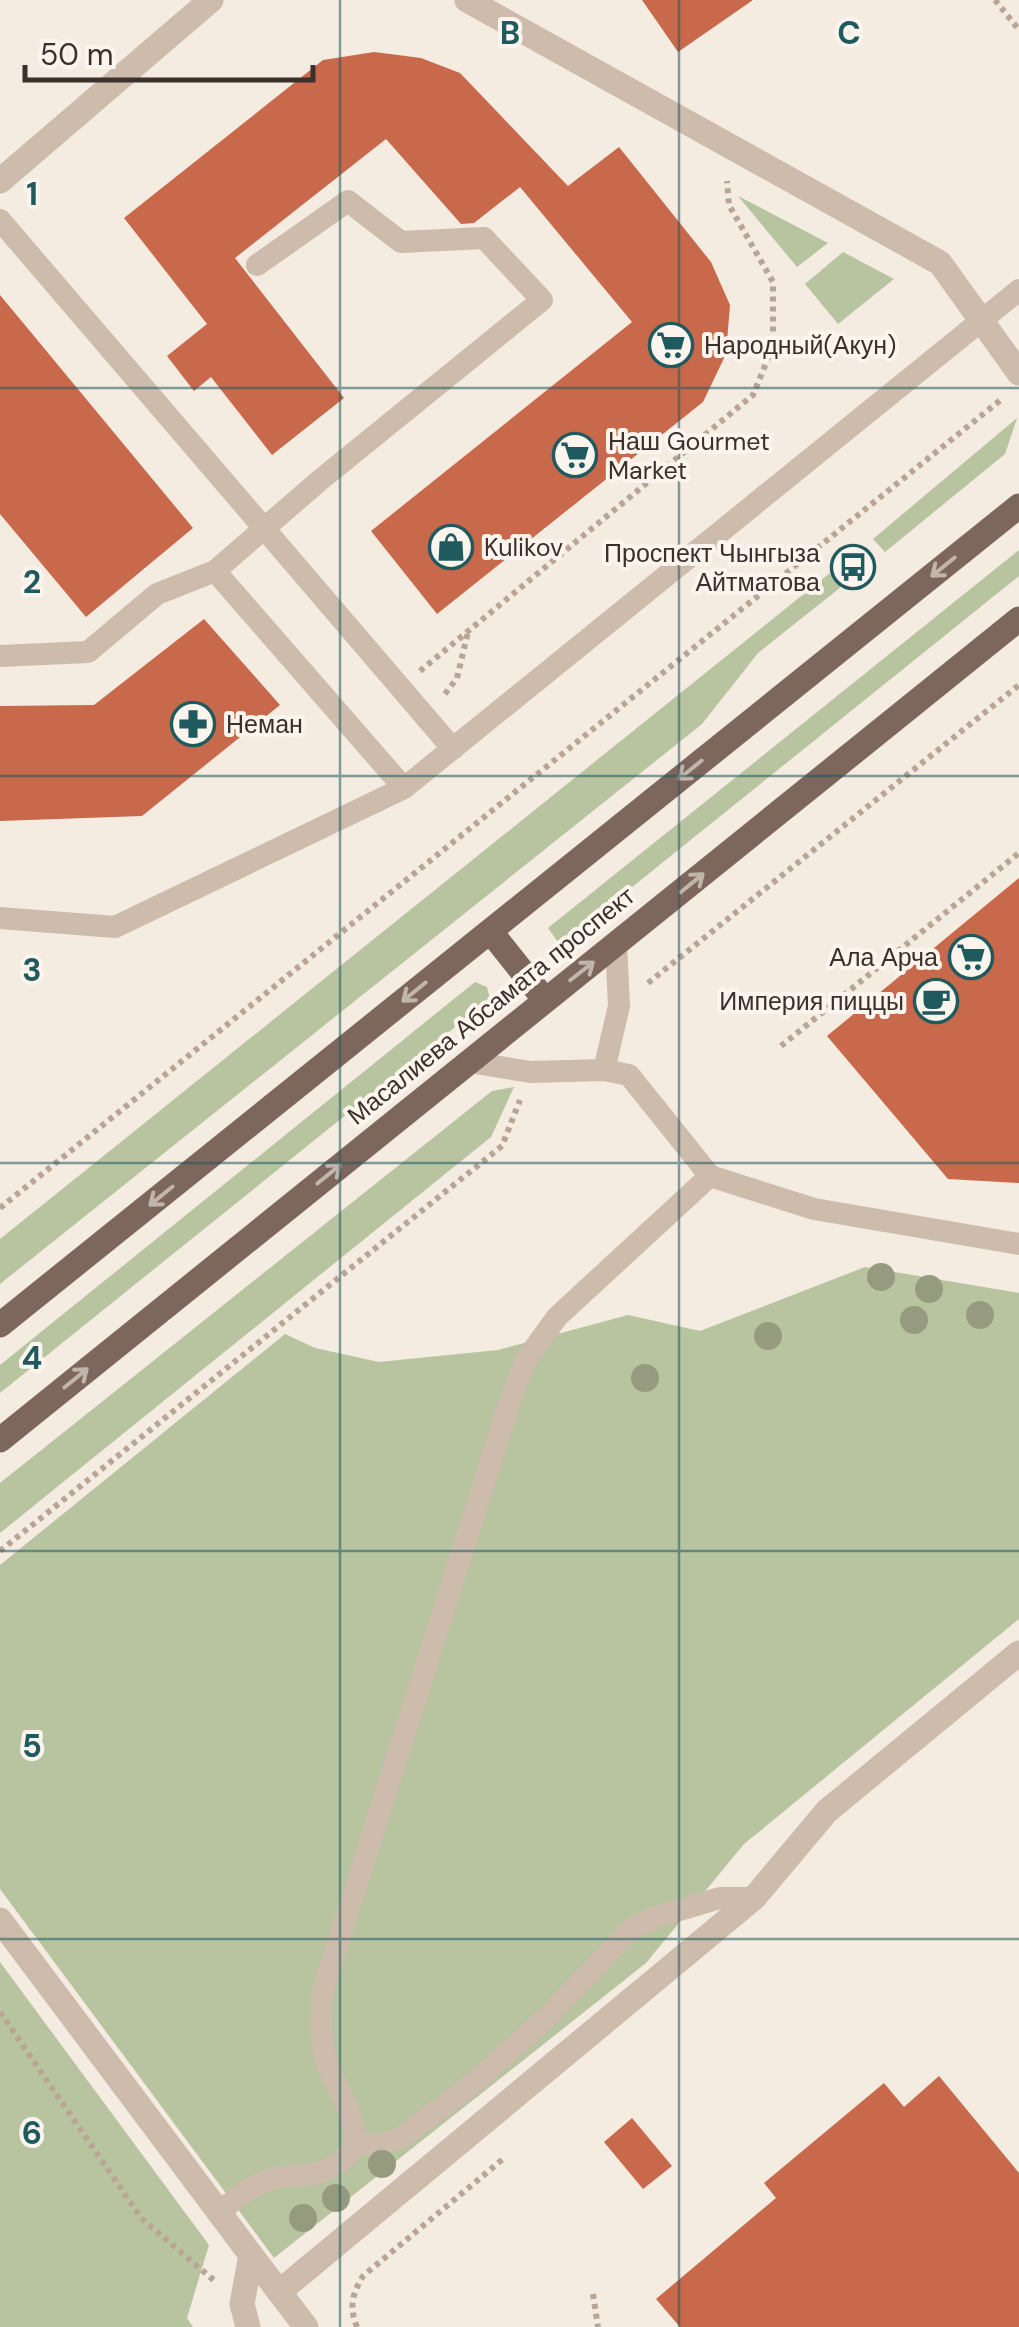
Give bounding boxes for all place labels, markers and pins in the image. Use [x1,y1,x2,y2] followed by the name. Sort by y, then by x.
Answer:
[648,322,694,368] supermarket icon: Народный(Акун)
[704,329,896,362] place label: Народный(Акун)
[608,425,770,487] place label: Наш Gourmet Market
[552,432,598,478] supermarket icon: Наш Gourmet Market
[428,524,474,570] shop icon: Kulikov
[484,531,563,564] place label: Kulikov
[604,537,820,599] place label: Проспект Чынгыза Айтматова
[830,544,876,590] bus stop icon: Проспект Чынгыза Айтматова
[170,701,216,747] pharmacy icon: Неман
[226,708,303,741] place label: Неман
[948,934,994,980] supermarket icon: Ала Арча
[829,941,938,974] place label: Ала Арча
[913,978,959,1024] cafe icon: Империя пиццы
[719,985,904,1018] place label: Империя пиццы

